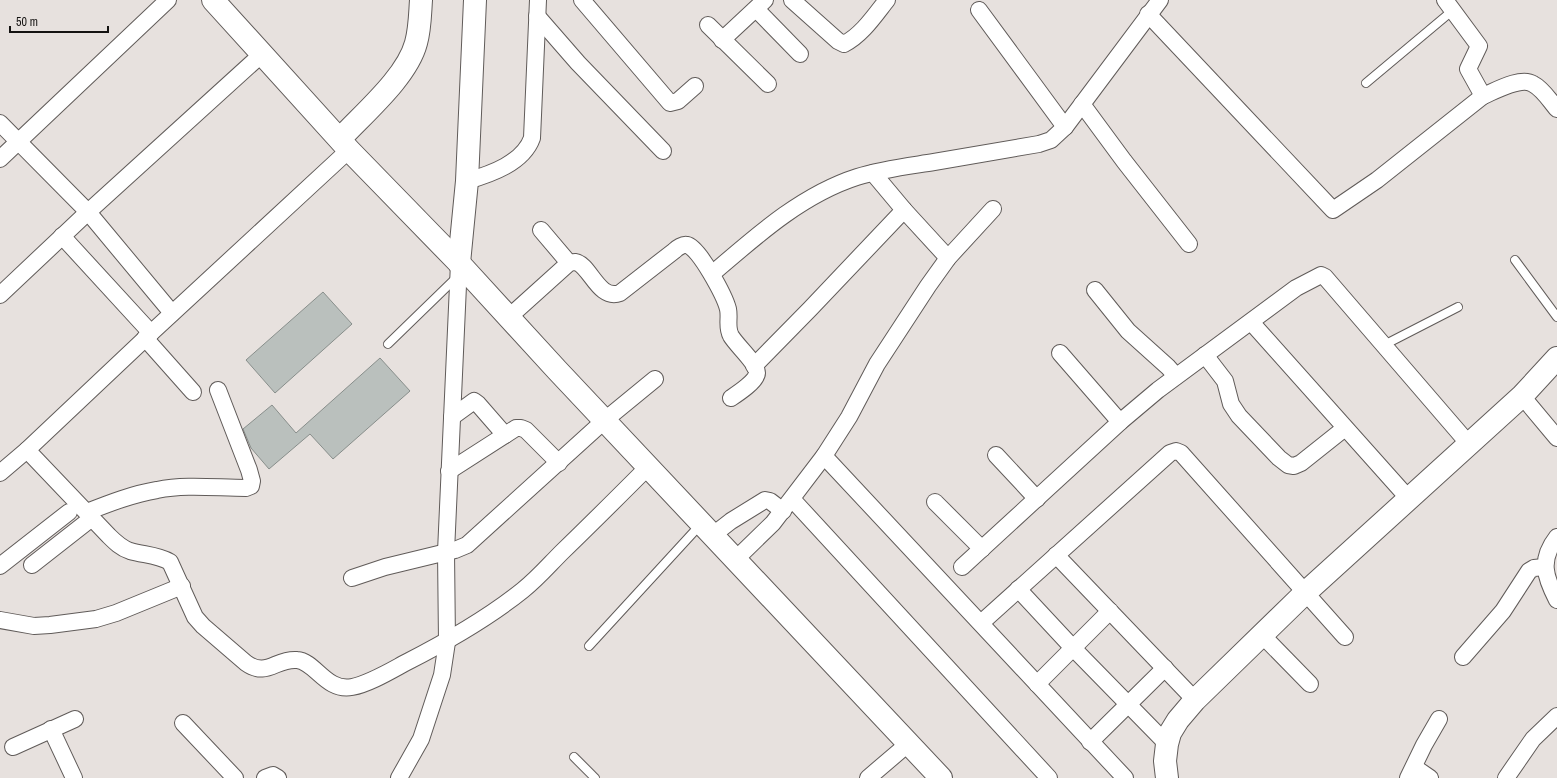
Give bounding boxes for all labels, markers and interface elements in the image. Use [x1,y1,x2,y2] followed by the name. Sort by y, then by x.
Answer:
[10,8,108,34] scale bar
[16,14,38,30] text: 50 m

